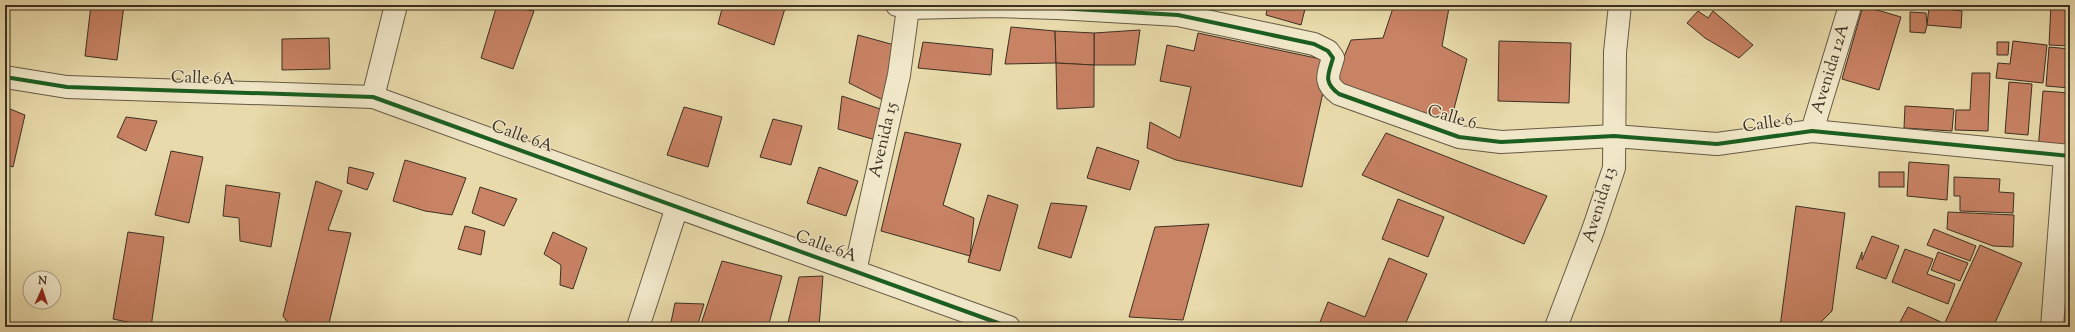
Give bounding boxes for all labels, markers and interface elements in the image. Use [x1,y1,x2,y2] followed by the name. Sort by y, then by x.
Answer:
[1806,21,1856,117] street label: Avenida 12A
[171,66,236,92] street label: Calle 6A
[1424,99,1480,137] street label: Calle 6
[864,100,904,180] street label: Avenida 15
[1741,109,1795,139] street label: Calle 6
[488,115,556,159] street label: Calle 6A
[1577,164,1623,246] street label: Avenida 13
[792,225,860,269] street label: Calle 6A
[22,270,62,310] north arrow
[37,273,47,289] text: N

